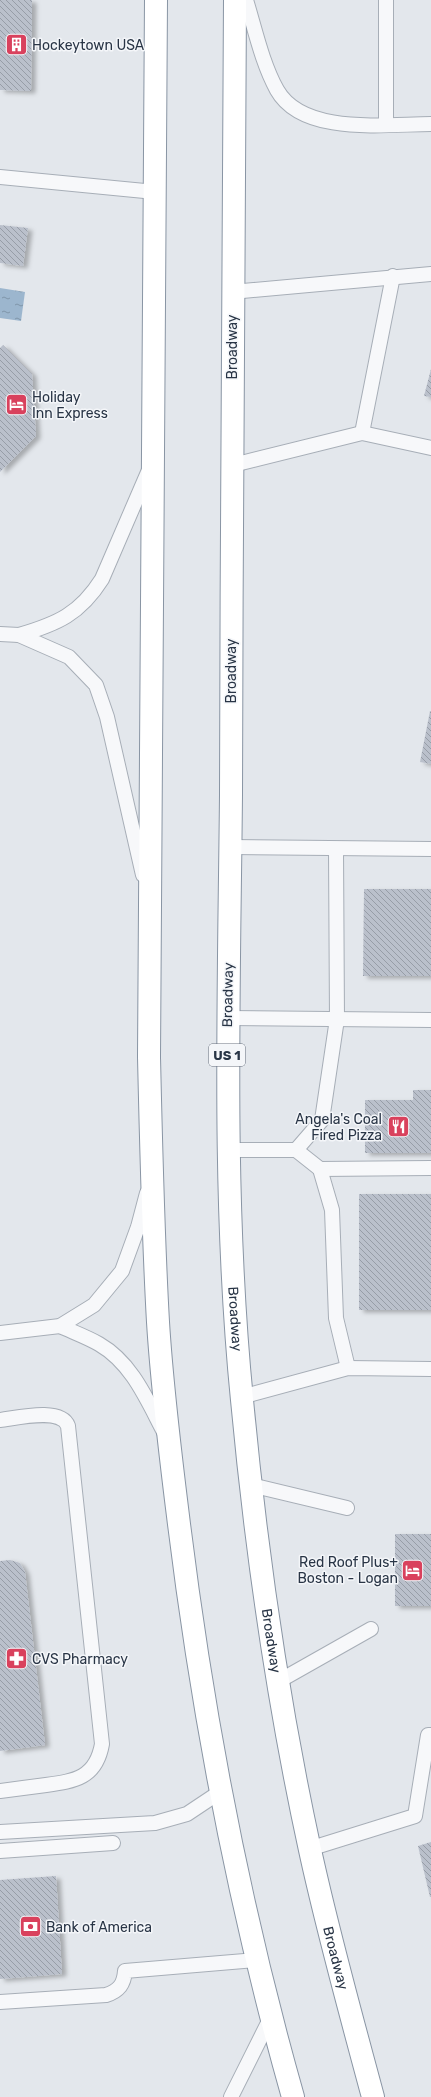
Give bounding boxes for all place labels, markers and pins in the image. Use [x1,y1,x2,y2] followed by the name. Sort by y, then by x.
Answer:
[3,32,29,58] building icon: Hockeytown USA
[32,37,145,54] place label: Hockeytown USA
[32,389,108,422] place label: Holiday Inn Express
[4,392,30,418] hotel icon: Holiday Inn Express
[295,1111,382,1144] place label: Angela's Coal Fired Pizza
[385,1114,411,1140] restaurant icon: Angela's Coal Fired Pizza
[298,1554,398,1587] place label: Red Roof Plus+ Boston - Logan
[400,1557,426,1583] hotel icon: Red Roof Plus+ Boston - Logan
[4,1646,30,1672] pharmacy icon: CVS Pharmacy
[32,1651,128,1668] place label: CVS Pharmacy
[17,1914,43,1940] bank icon: Bank of America
[46,1919,152,1936] place label: Bank of America

